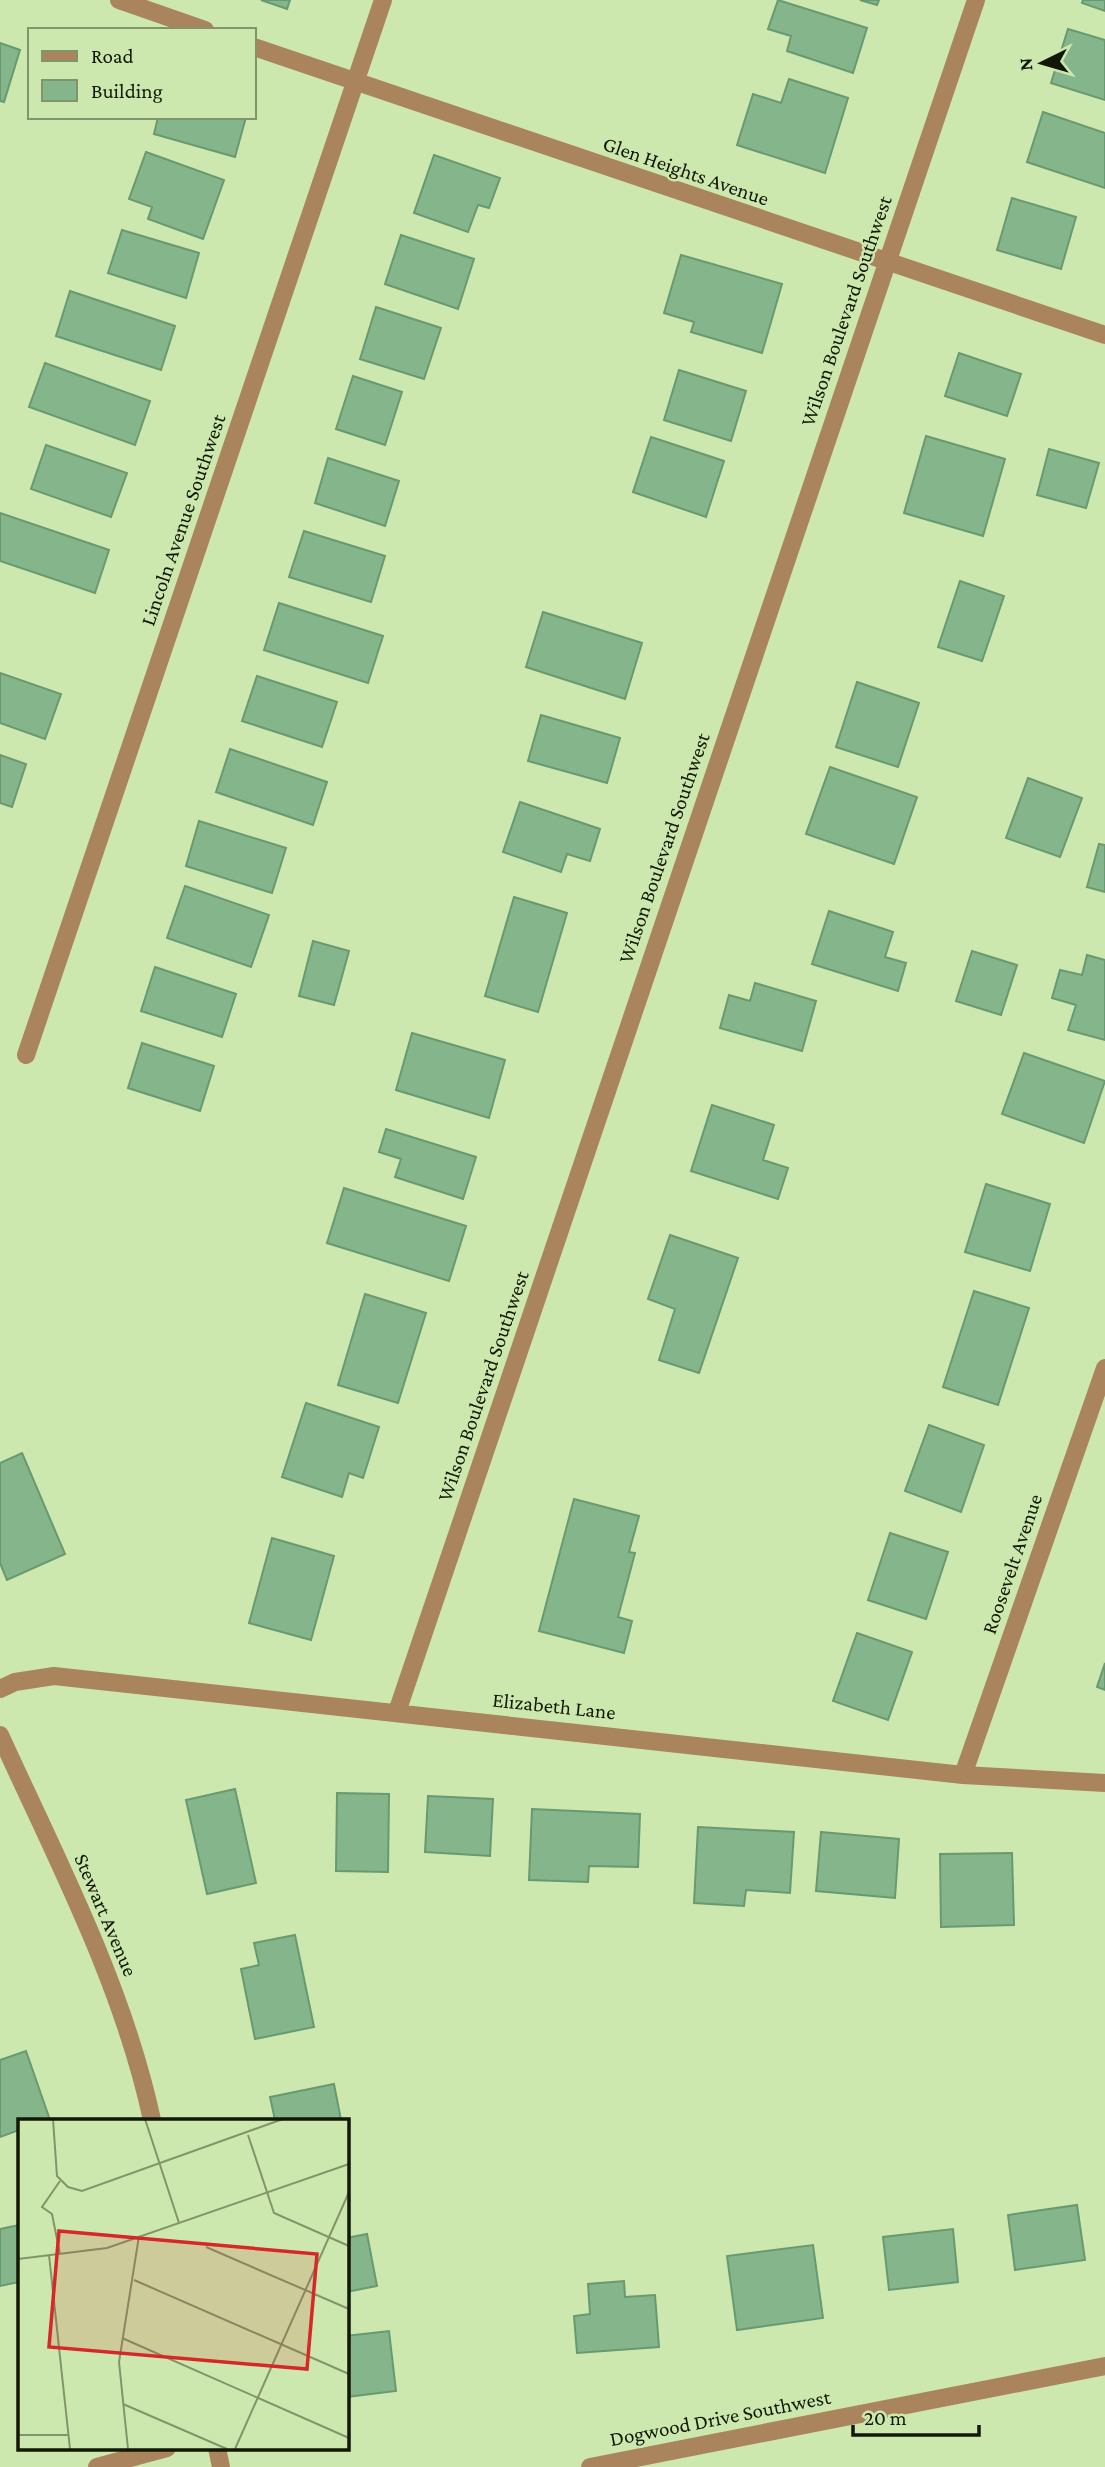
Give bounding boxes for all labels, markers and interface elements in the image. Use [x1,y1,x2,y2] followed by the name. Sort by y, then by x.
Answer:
[28,28,256,119] legend
[1007,28,1077,98] north arrow
[91,44,134,68] text: Road
[1015,57,1037,72] text: N
[91,79,163,103] text: Building
[600,131,772,211] street label: Glen Heights Avenue
[795,192,897,429] street label: Wilson Boulevard Southwest
[136,410,231,629] street label: Lincoln Avenue Southwest
[613,729,715,966] street label: Wilson Boulevard Southwest
[432,1267,534,1504] street label: Wilson Boulevard Southwest
[977,1491,1047,1637] street label: Roosevelt Avenue
[491,1688,617,1724] street label: Elizabeth Lane
[69,1850,143,1980] street label: Stewart Avenue
[18,2119,348,2450] inset map
[608,2385,834,2451] street label: Dogwood Drive Southwest
[853,2394,979,2438] scale bar
[864,2406,907,2430] text: 20 m

